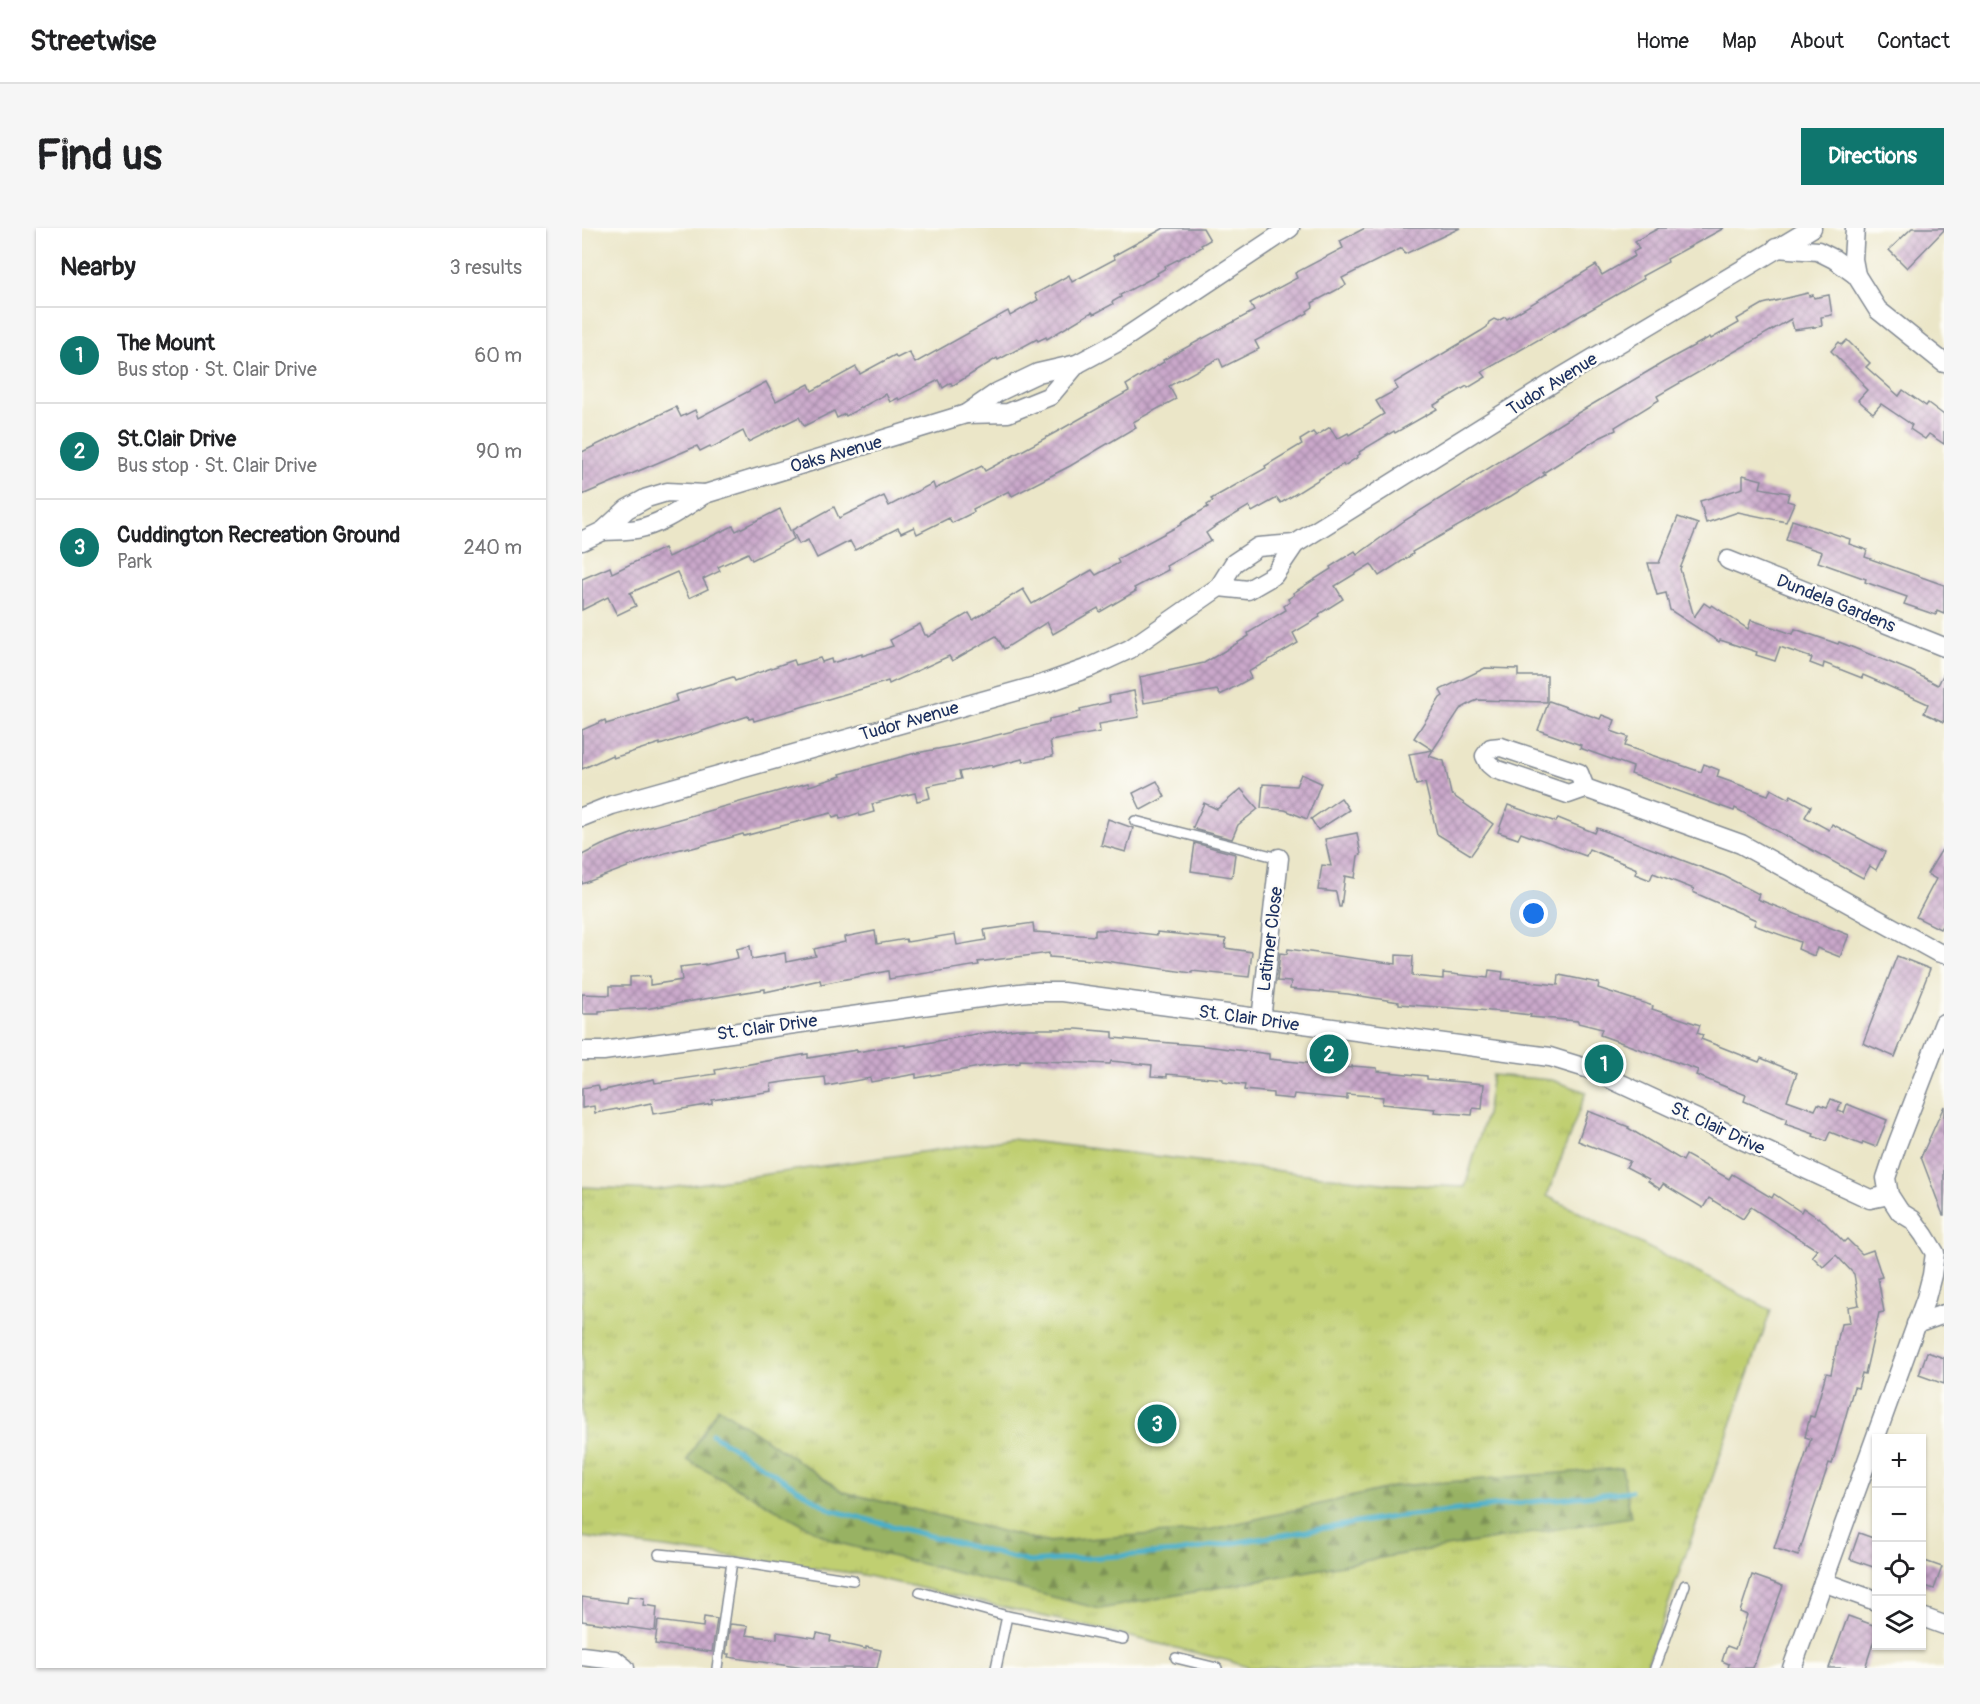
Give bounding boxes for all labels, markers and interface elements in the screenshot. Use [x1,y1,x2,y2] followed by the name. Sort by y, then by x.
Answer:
[30,24,156,59] text: Streetwise
[1636,28,1689,55] text: Home
[1722,28,1757,55] text: Map
[1790,28,1844,55] text: About
[1877,28,1950,55] text: Contact
[1801,128,1944,185] button: Directions
[36,130,162,182] text: Find us
[60,251,136,283] text: Nearby
[450,255,522,280] text: 3 results
[117,329,215,357] text: The Mount
[76,343,83,368] text: 1
[475,343,522,368] text: 60 m
[1503,348,1602,421] street label: Tudor Avenue
[117,357,317,382] text: Bus stop · St. Clair Drive
[117,425,236,453] text: St.Clair Drive
[788,430,885,479] street label: Oaks Avenue
[74,439,85,464] text: 2
[476,439,522,464] text: 90 m
[117,453,317,478] text: Bus stop · St. Clair Drive
[117,521,400,549] text: Cuddington Recreation Ground
[74,535,85,560] text: 3
[463,535,522,560] text: 240 m
[117,549,152,574] text: Park
[1773,569,1899,638] street label: Dundela Gardens
[857,696,962,747] street label: Tudor Avenue
[1253,885,1288,993] street label: Latimer Close
[1519,899,1548,928] your location
[1197,1000,1301,1037] street label: St. Clair Drive
[715,1009,819,1046] street label: St. Clair Drive
[1310,1032,1348,1076] pin: 2
[1584,1042,1624,1086] pin: 1
[1667,1097,1769,1160] street label: St. Clair Drive
[1138,1402,1176,1446] pin: 3
[1872,1434,1926,1650] map controls
[1872,1434,1926,1488] button: +
[1872,1488,1926,1542] button: −
[1872,1542,1926,1596] button: locate
[1872,1596,1926,1650] button: layers

